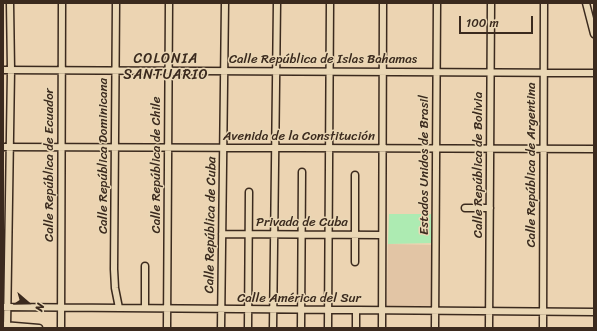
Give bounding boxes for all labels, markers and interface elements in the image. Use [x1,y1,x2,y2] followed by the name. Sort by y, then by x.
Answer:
[461,8,535,34] scale bar
[466,12,499,34] text: 100 m
[123,51,209,84] district label: COLONIA SANTUARIO
[229,52,417,68] street label: Calle República de Islas Bahamas
[96,78,112,234] street label: Calle República Dominicana
[524,82,540,248] street label: Calle República de Argentina
[42,88,58,242] street label: Calle República de Ecuador
[471,92,487,238] street label: Calle República de Bolivia
[417,95,433,235] street label: Estados Unidos de Brasil
[149,97,165,233] street label: Calle República de Chile
[223,129,375,145] street label: Avenida de la Constitución
[202,156,220,294] street label: Calle República de Cuba
[256,215,348,231] street label: Privada de Cuba
[8,283,48,323] north arrow
[237,291,361,307] street label: Calle América del Sur
[30,300,50,314] text: N

